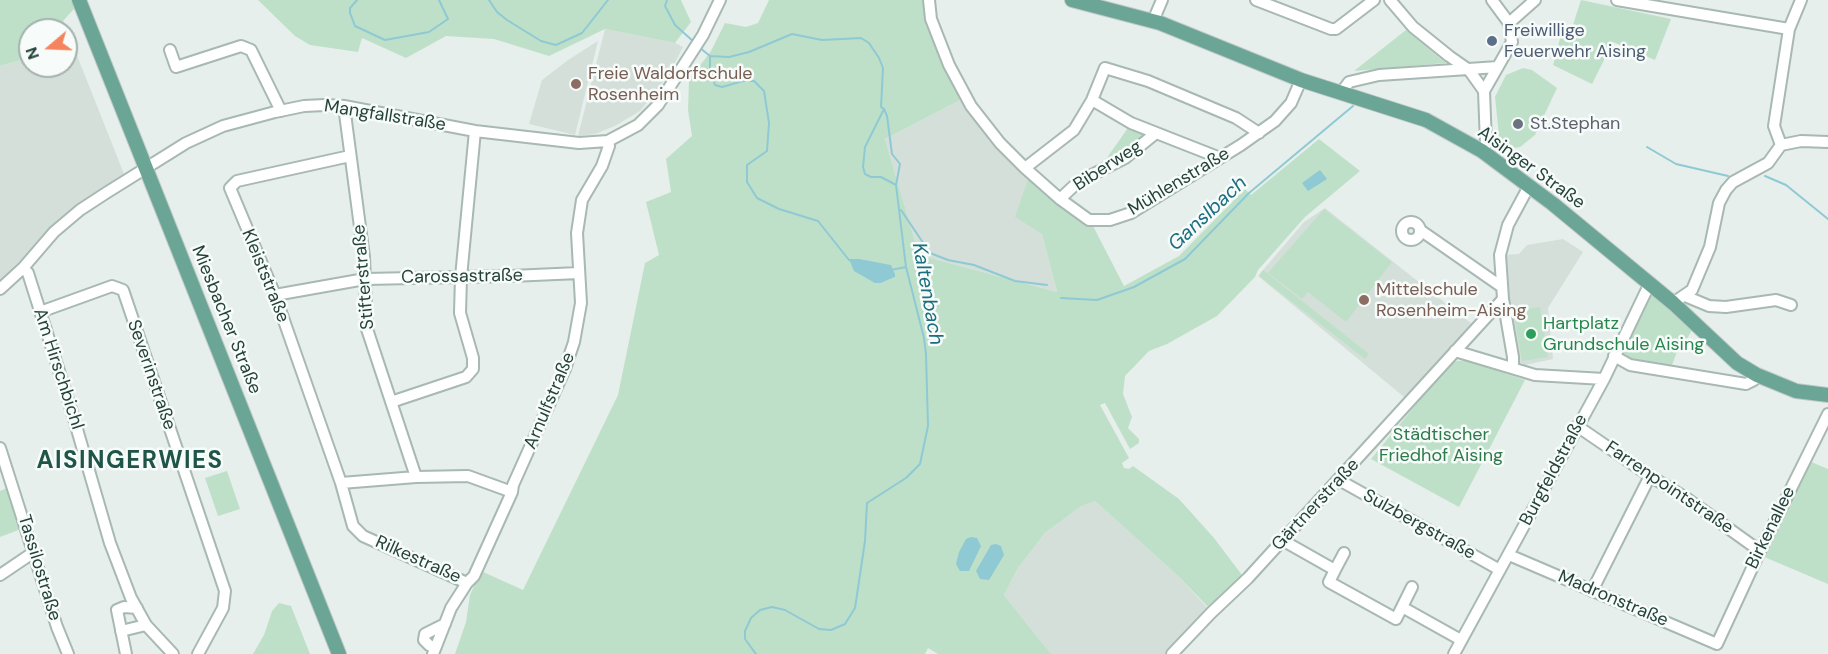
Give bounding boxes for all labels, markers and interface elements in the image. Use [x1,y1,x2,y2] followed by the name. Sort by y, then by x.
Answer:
[18,18,78,78] north arrow
[1504,20,1646,63] place label: Freiwillige Feuerwehr Aising
[1485,34,1499,48] marker: Freiwillige Feuerwehr Aising
[21,44,44,62] text: N
[588,63,752,106] place label: Freie Waldorfschule Rosenheim
[569,77,583,91] marker: Freie Waldorfschule Rosenheim
[323,96,447,136] street label: Mangfallstraße
[1530,113,1620,135] place label: St.Stephan
[1511,117,1525,131] marker: St.Stephan
[1473,122,1589,214] street label: Aisinger Straße
[1070,136,1146,196] street label: Biberweg
[1124,143,1234,221] street label: Mühlenstraße
[1164,172,1252,256] water label: Ganslbach
[349,223,379,331] street label: Stifterstraße
[236,226,294,326] street label: Kleiststraße
[906,241,948,347] water label: Kaltenbach
[186,243,266,397] street label: Miesbacher Straße
[401,265,523,289] street label: Carossastraße
[1376,279,1527,322] place label: Mittelschule Rosenheim-Aising
[1357,293,1371,307] marker: Mittelschule Rosenheim-Aising
[28,306,88,432] street label: Am Hirschbichl
[1543,313,1704,356] place label: Hartplatz Grundschule Aising
[122,317,180,433] street label: Severinstraße
[1524,327,1538,341] marker: Hartplatz Grundschule Aising
[520,349,580,453] street label: Arnulfstraße
[1516,411,1592,529] street label: Burgfeldstraße
[1379,424,1503,466] park label: Städtischer Friedhof Aising
[1601,437,1737,539] street label: Farrenpointstraße
[36,448,224,476] district label: AISINGERWIES
[1268,454,1364,556] street label: Gärtnerstraße
[1742,483,1800,573] street label: Birkenallee
[1359,485,1479,565] street label: Sulzbergstraße
[13,512,65,624] street label: Tassilostraße
[372,531,464,589] street label: Rilkestraße
[1555,566,1671,632] street label: Madronstraße

